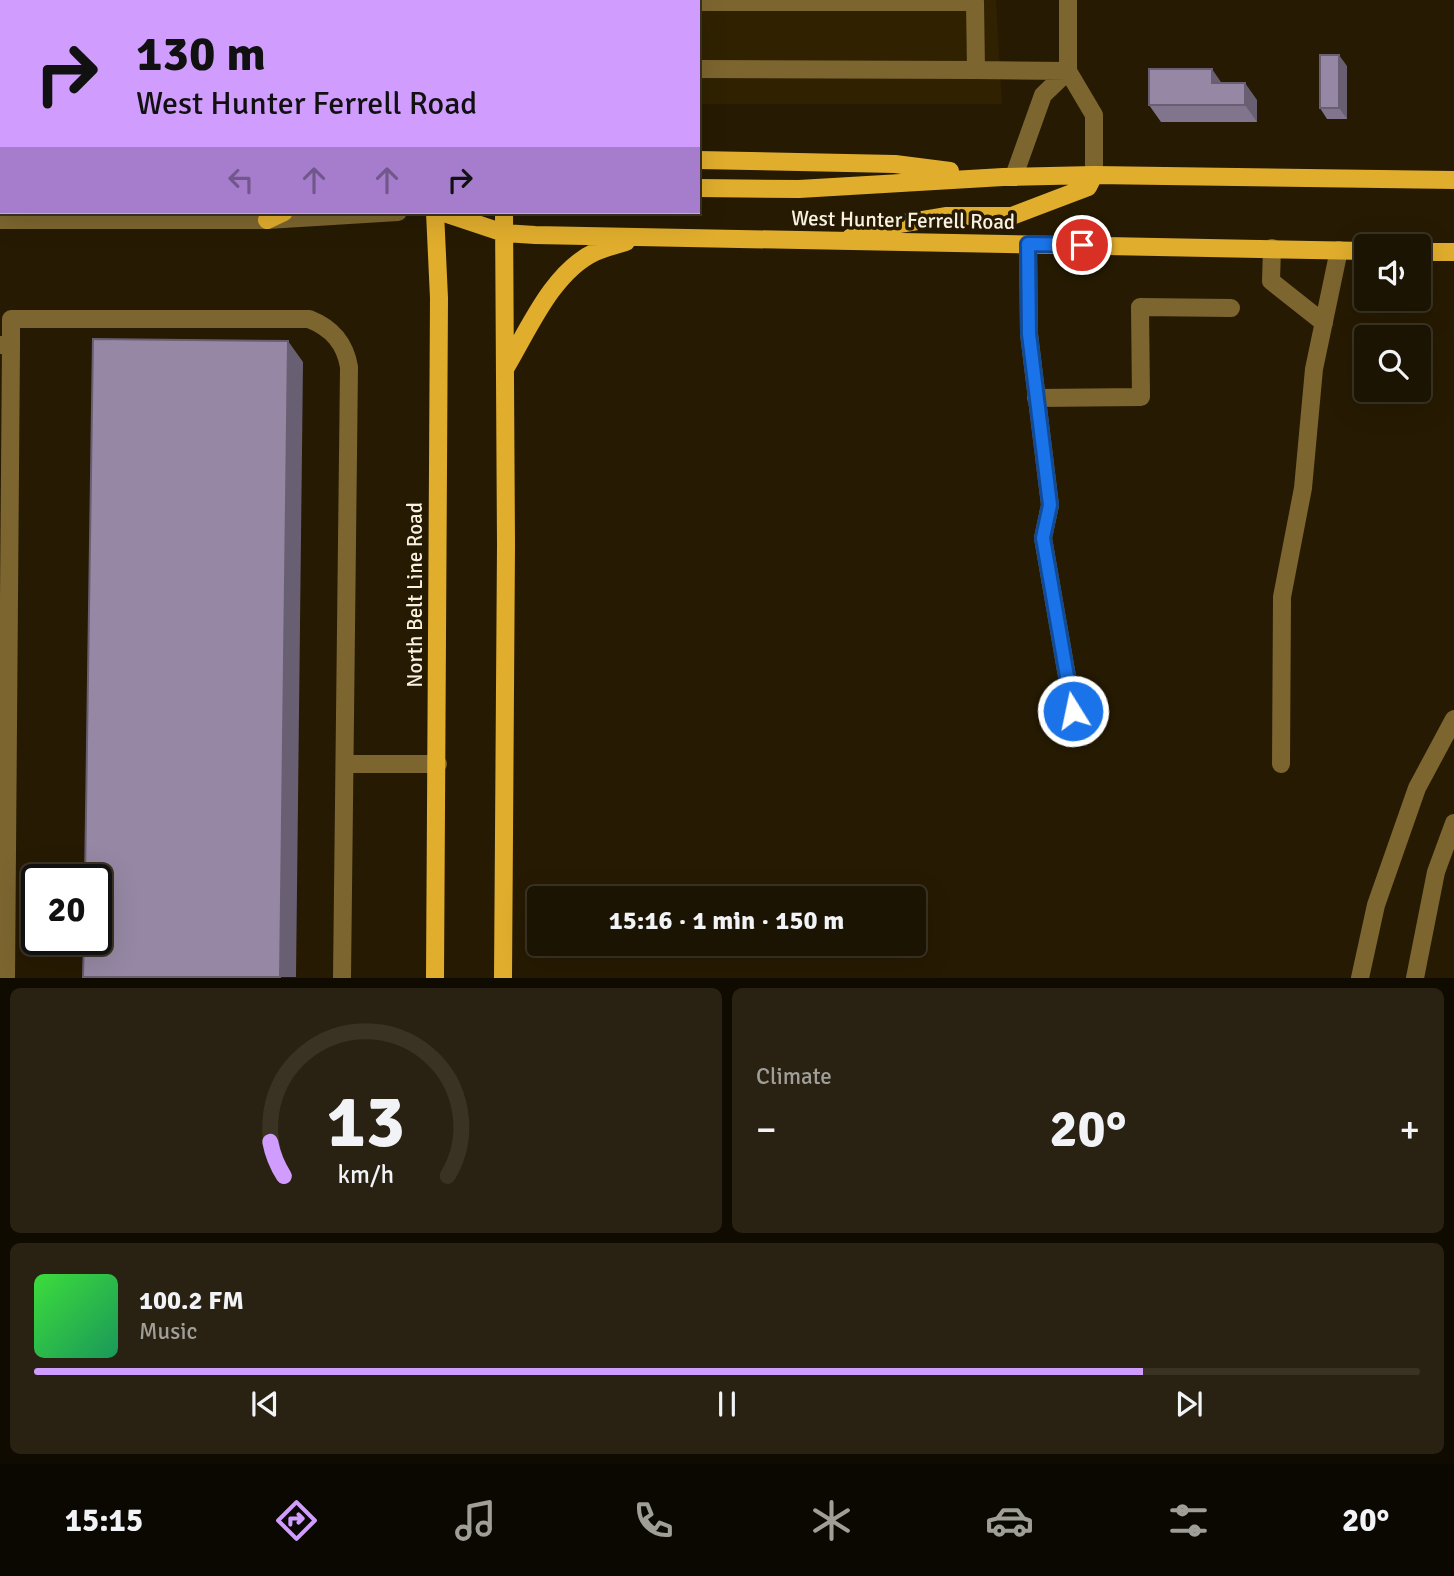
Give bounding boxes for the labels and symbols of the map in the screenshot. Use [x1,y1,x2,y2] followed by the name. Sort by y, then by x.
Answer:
[791,205,1015,235] street label: West Hunter Ferrell Road
[1052,215,1112,275] pin
[402,502,428,688] street label: North Belt Line Road
[1036,674,1110,748] position arrow
[21,864,112,955] speed limit sign: 20

